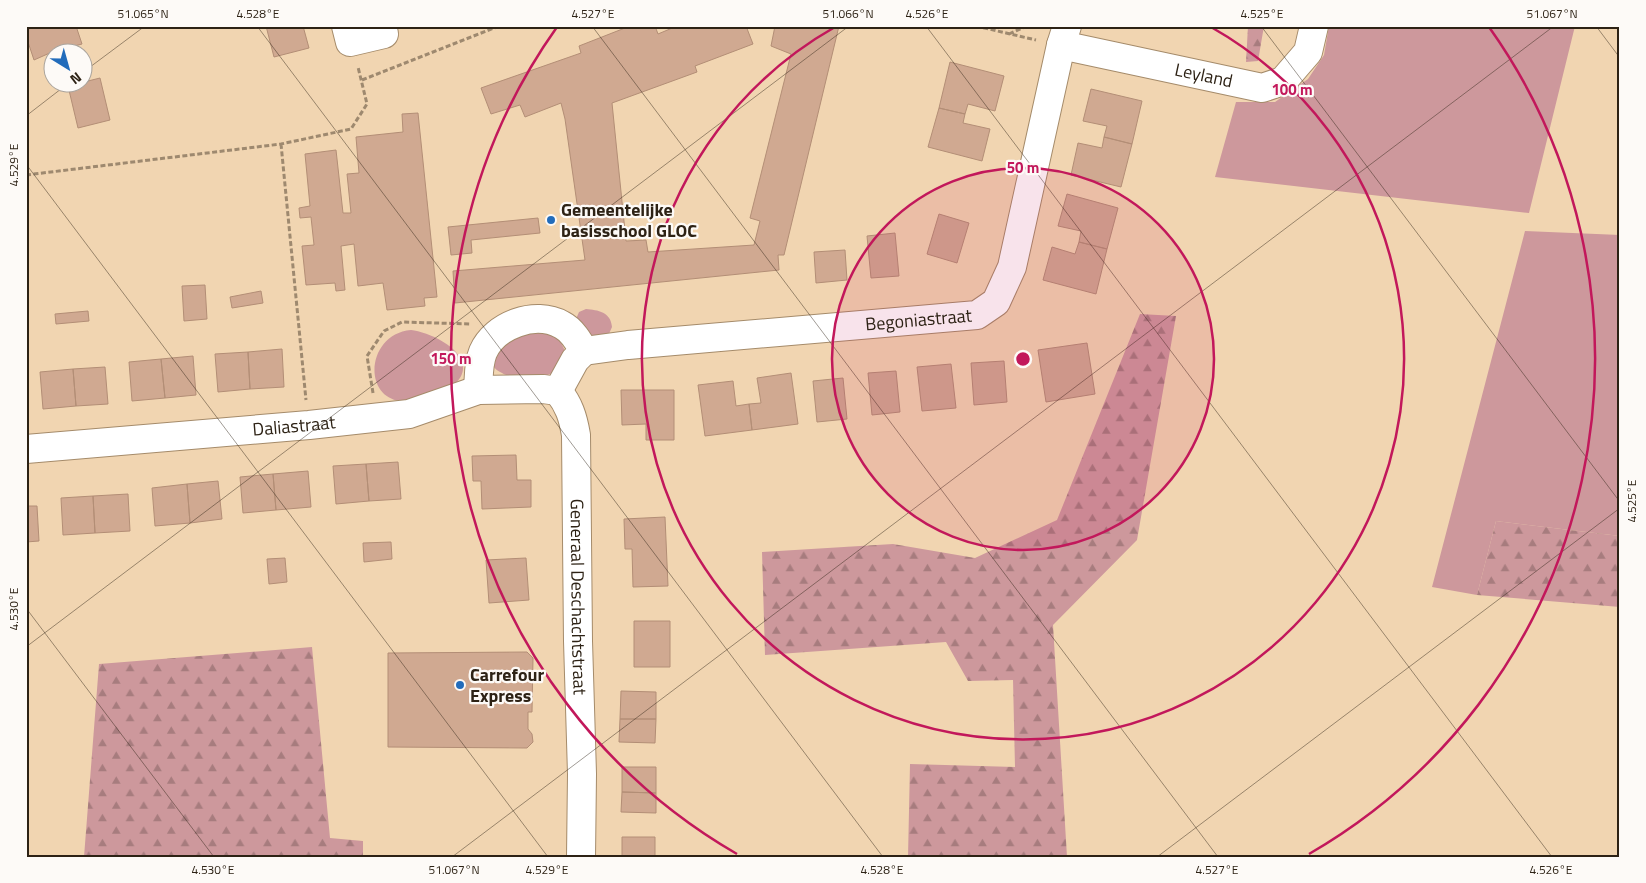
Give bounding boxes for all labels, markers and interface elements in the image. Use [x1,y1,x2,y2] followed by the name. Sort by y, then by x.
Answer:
[117,4,169,23] text: 51.065°N
[237,4,280,23] text: 4.528°E
[572,4,615,23] text: 4.527°E
[822,4,874,23] text: 51.066°N
[906,4,949,23] text: 4.526°E
[1241,4,1284,23] text: 4.525°E
[1526,4,1578,23] text: 51.067°N
[42,42,92,92] north arrow
[1172,56,1235,94] street label: Leyland
[66,67,86,90] text: N
[1271,78,1313,101] text: 100 m
[4,143,23,186] text: 4.529°E
[1007,156,1039,179] text: 50 m
[561,196,697,244] place label: Gemeentelijke basisschool GLOC
[545,214,557,226] marker: Gemeentelijke basisschool GLOC
[864,301,974,338] street label: Begoniastraat
[430,347,472,370] text: 150 m
[1014,350,1032,368] centre of rings
[251,408,337,443] street label: Daliastraat
[1622,479,1641,522] text: 4.525°E
[564,499,594,696] street label: Generaal Deschachtstraat
[4,587,23,630] text: 4.530°E
[470,661,544,709] place label: Carrefour Express
[454,679,466,691] marker: Carrefour Express
[192,860,235,879] text: 4.530°E
[428,860,480,879] text: 51.067°N
[526,860,569,879] text: 4.529°E
[861,860,904,879] text: 4.528°E
[1196,860,1239,879] text: 4.527°E
[1530,860,1573,879] text: 4.526°E

